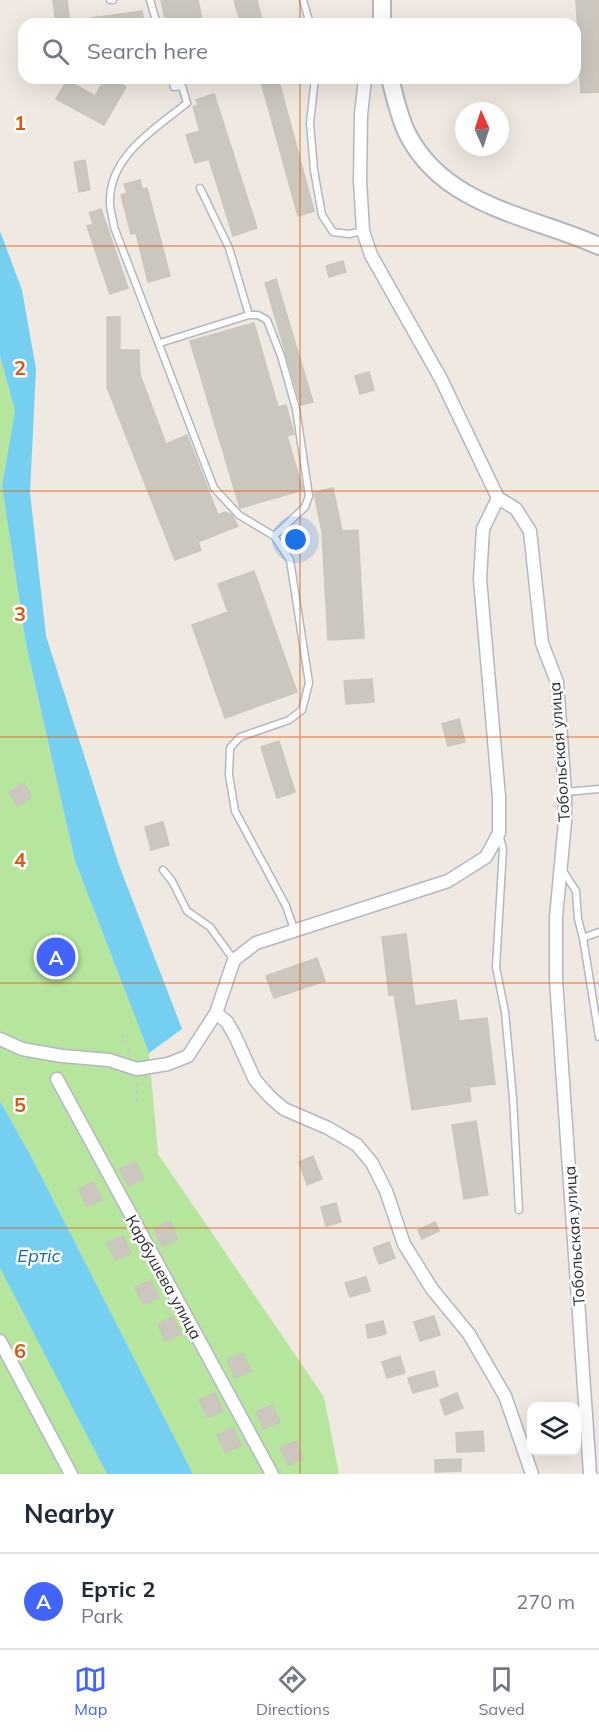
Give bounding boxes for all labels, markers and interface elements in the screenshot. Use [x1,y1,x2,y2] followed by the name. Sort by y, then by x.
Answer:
[18,18,581,84] search box
[39,35,72,68] icon: search
[87,37,208,65] text: Search here
[455,102,509,156] north arrow
[14,110,26,135] text: 1
[14,355,26,380] text: 2
[281,525,310,554] your location
[14,601,26,626] text: 3
[544,681,574,823] street label: Тобольская улица
[14,847,26,872] text: 4
[36,934,76,980] pin: A
[14,1092,26,1117] text: 5
[559,1165,589,1307] street label: Тобольская улица
[121,1211,207,1343] street label: Карбушева улица
[17,1244,61,1267] water label: Ертіс
[14,1338,26,1363] text: 6
[527,1402,581,1456] map controls
[527,1402,581,1456] button: layers
[24,1497,114,1530] text: Nearby
[81,1575,155,1603] text: Ертіс 2
[36,1589,51,1614] text: A
[516,1589,575,1614] text: 270 m
[81,1603,123,1628] text: Park
[74,1663,107,1719] tab: Map
[256,1663,330,1719] tab: Directions
[479,1663,525,1719] tab: Saved

